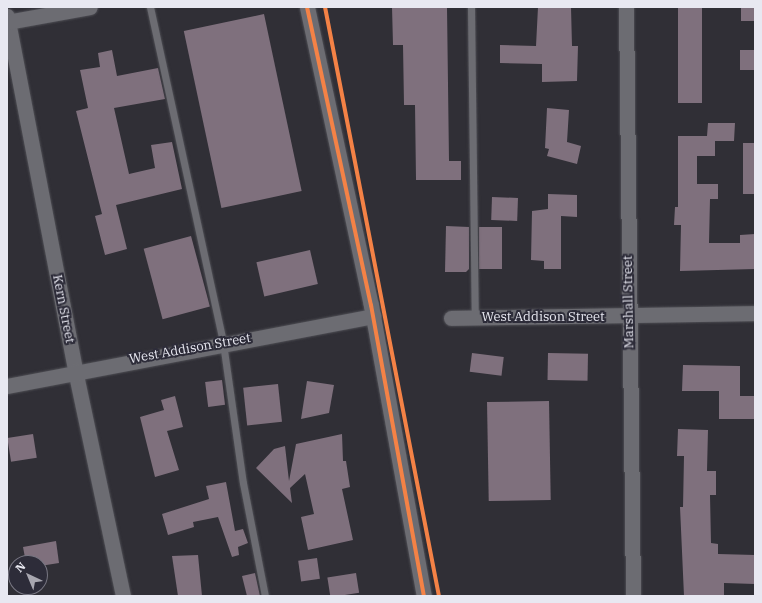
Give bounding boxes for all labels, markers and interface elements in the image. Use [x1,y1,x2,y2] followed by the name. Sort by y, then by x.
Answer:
[620,255,638,349] street label: Marshall Street
[49,273,77,345] street label: Kern Street
[481,309,605,325] street label: West Addison Street
[128,331,252,367] street label: West Addison Street
[8,555,48,595] north arrow
[12,559,28,575] text: N

